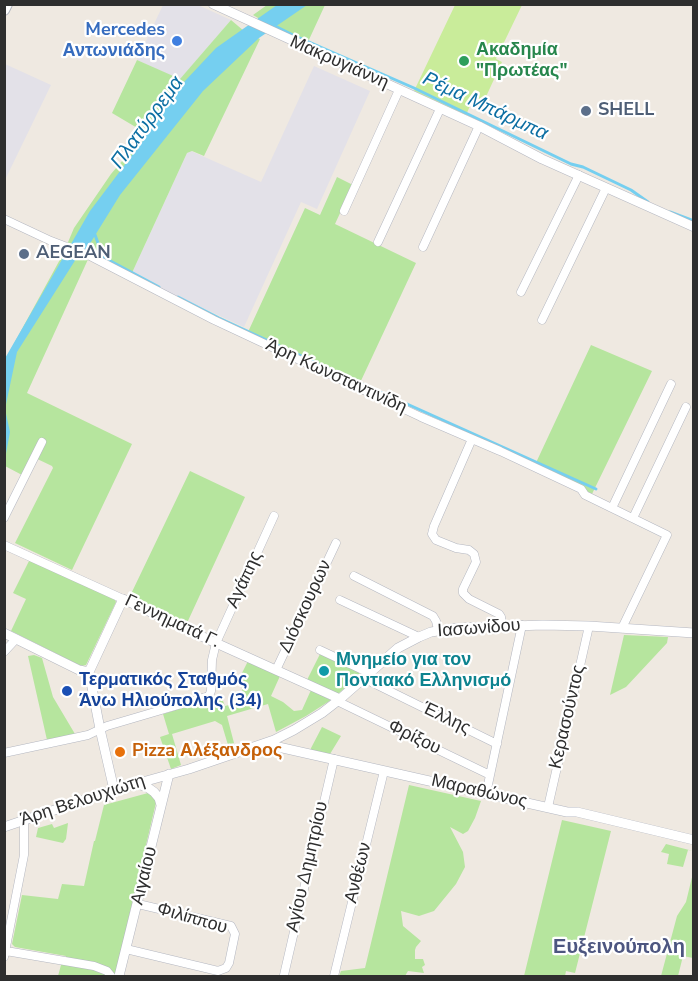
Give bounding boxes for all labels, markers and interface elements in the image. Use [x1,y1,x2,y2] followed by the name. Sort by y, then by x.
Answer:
[63,20,165,63] place label: Mercedes Αντωνιάδης
[286,32,392,94] street label: Μακρυγιάννη
[170,34,184,48] marker: Mercedes Αντωνιάδης
[476,40,568,82] place label: Ακαδημία "Πρωτέας"
[457,54,471,68] marker: Ακαδημία "Πρωτέας"
[419,67,551,147] water label: Ρέμα Μπάρμπα
[106,72,190,174] water label: Πλατύρρεμα
[598,100,654,122] place label: SHELL
[579,104,593,118] marker: SHELL
[36,243,111,265] place label: AEGEAN
[17,247,31,261] marker: AEGEAN
[262,335,410,419] street label: Άρη Κωνσταντινίδη
[222,548,268,612] street label: Αγάπης
[275,557,337,657] street label: Διόσκουρων
[121,591,223,653] street label: Γεννηματά Γ.
[437,615,521,643] street label: Ιασωνίδου
[336,650,511,692] place label: Μνημείο για τον Ποντιακό Ελληνισμό
[546,663,590,771] street label: Κερασούντος
[317,664,331,678] marker: Μνημείο για τον Ποντιακό Ελληνισμό
[79,670,263,712] place label: Τερματικός Σταθμός Άνω Ηλιούπολης (34)
[60,684,74,698] marker: Τερματικός Σταθμός Άνω Ηλιούπολης (34)
[418,698,474,740] street label: Έλλης
[384,716,444,760] street label: Φρίξου
[132,741,282,763] place label: Pizza Αλέξανδρος
[113,745,127,759] marker: Pizza Αλέξανδρος
[429,770,529,814] street label: Μαραθώνος
[18,771,148,831] street label: Άρη Βελουχιώτη
[282,799,334,935] street label: Αγίου Δημητρίου
[341,840,377,906] street label: Ανθέων
[127,845,163,907] street label: Αιγαίου
[154,899,230,939] street label: Φιλίππου
[553,936,685,960] district label: Ευξεινούπολη

